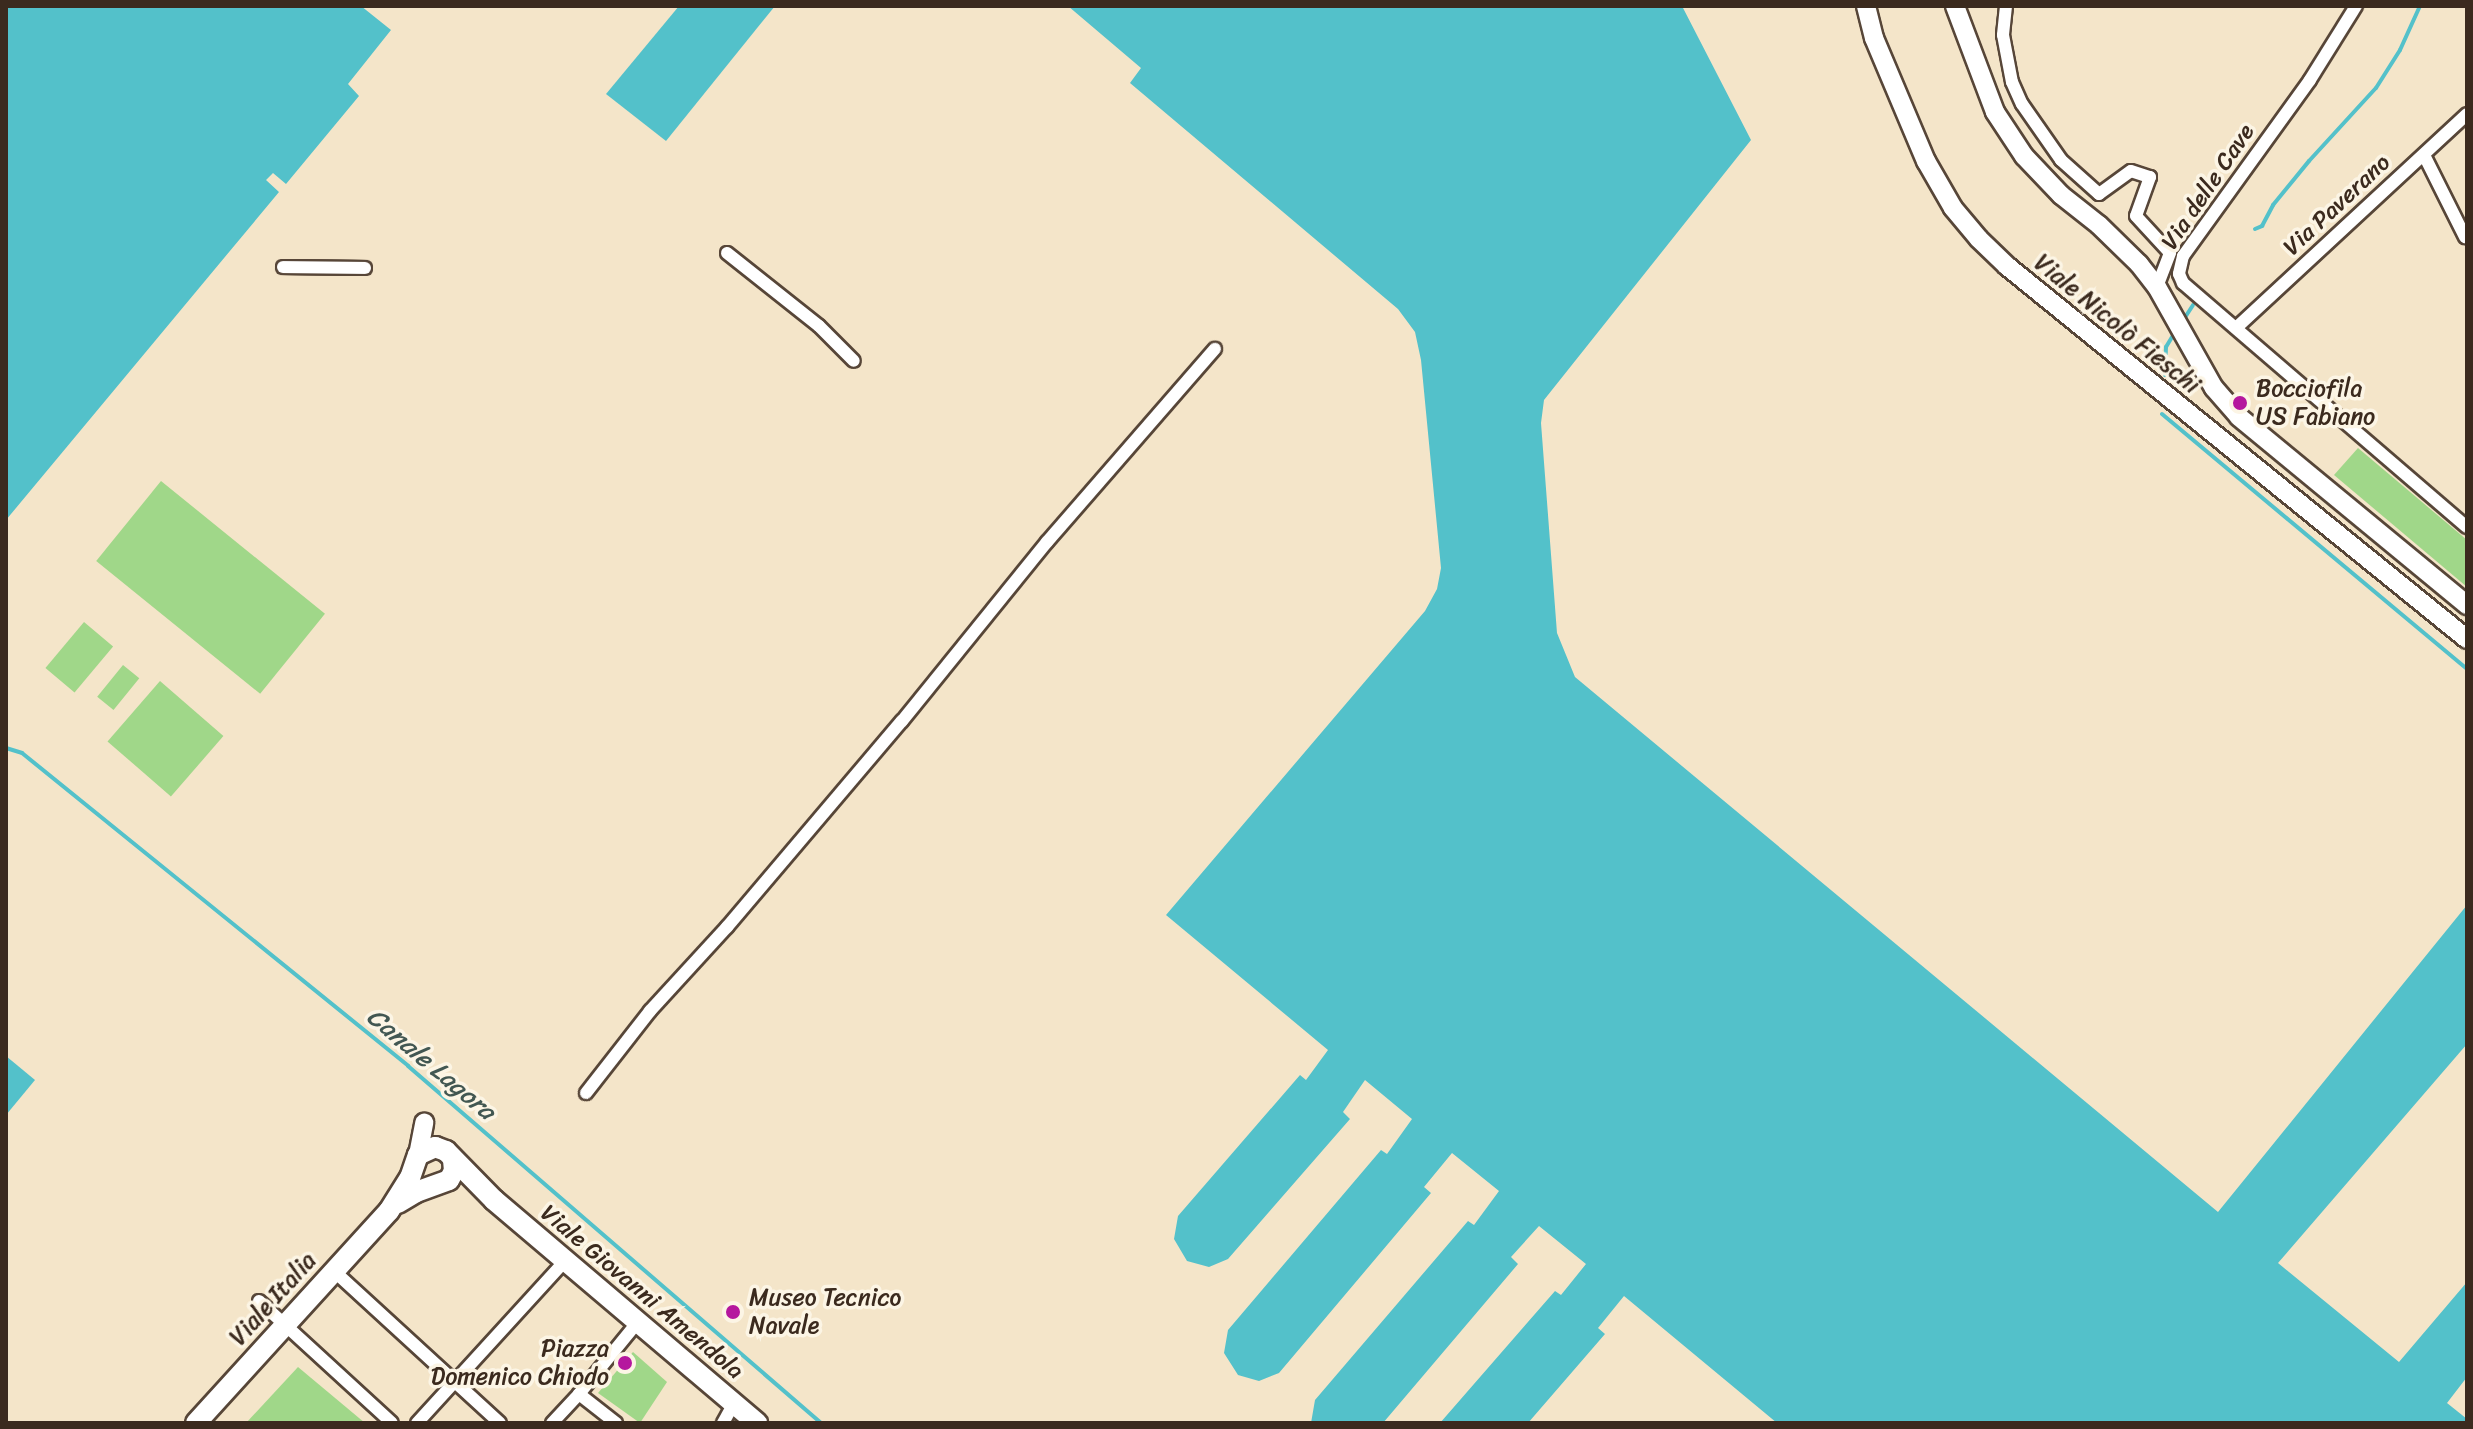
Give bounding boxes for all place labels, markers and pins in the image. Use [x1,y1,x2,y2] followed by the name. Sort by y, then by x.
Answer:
[2256,375,2375,431] place label: Bocciofila US Fabiano
[2231,394,2249,412] marker: Bocciofila US Fabiano
[749,1284,902,1340] place label: Museo Tecnico Navale
[724,1303,742,1321] marker: Museo Tecnico Navale
[431,1335,609,1391] place label: Piazza Domenico Chiodo
[616,1354,634,1372] marker: Piazza Domenico Chiodo

